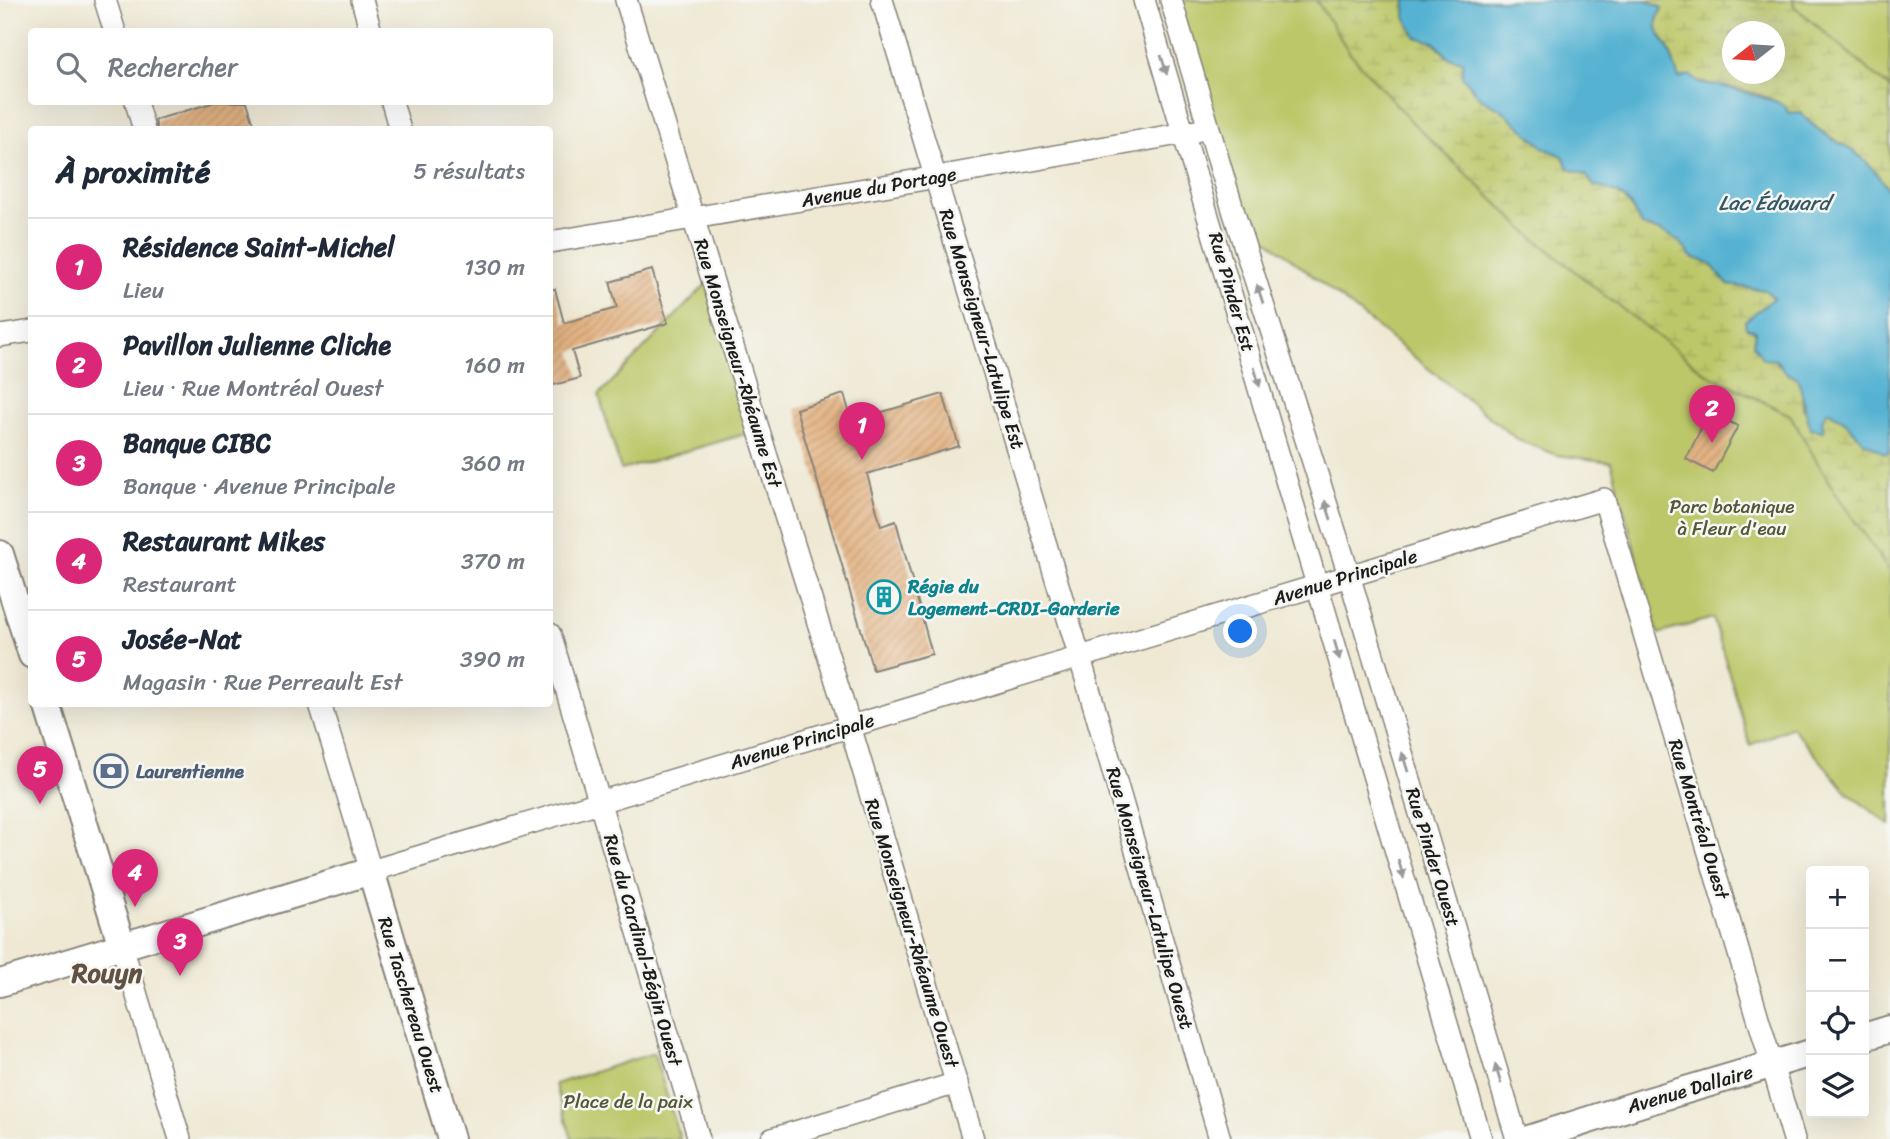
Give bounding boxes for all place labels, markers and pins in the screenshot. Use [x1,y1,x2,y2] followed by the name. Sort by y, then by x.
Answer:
[1689,385,1735,443] pin: 2
[839,402,885,460] pin: 1
[907,570,1120,625] place label: Régie du Logement-CRDI-Garderie
[865,578,903,616] building icon: Régie du Logement-CRDI-Garderie
[17,746,63,804] pin: 5
[92,752,130,790] bank icon: Laurentienne
[136,755,245,788] place label: Laurentienne
[112,849,158,907] pin: 4
[157,918,203,976] pin: 3

